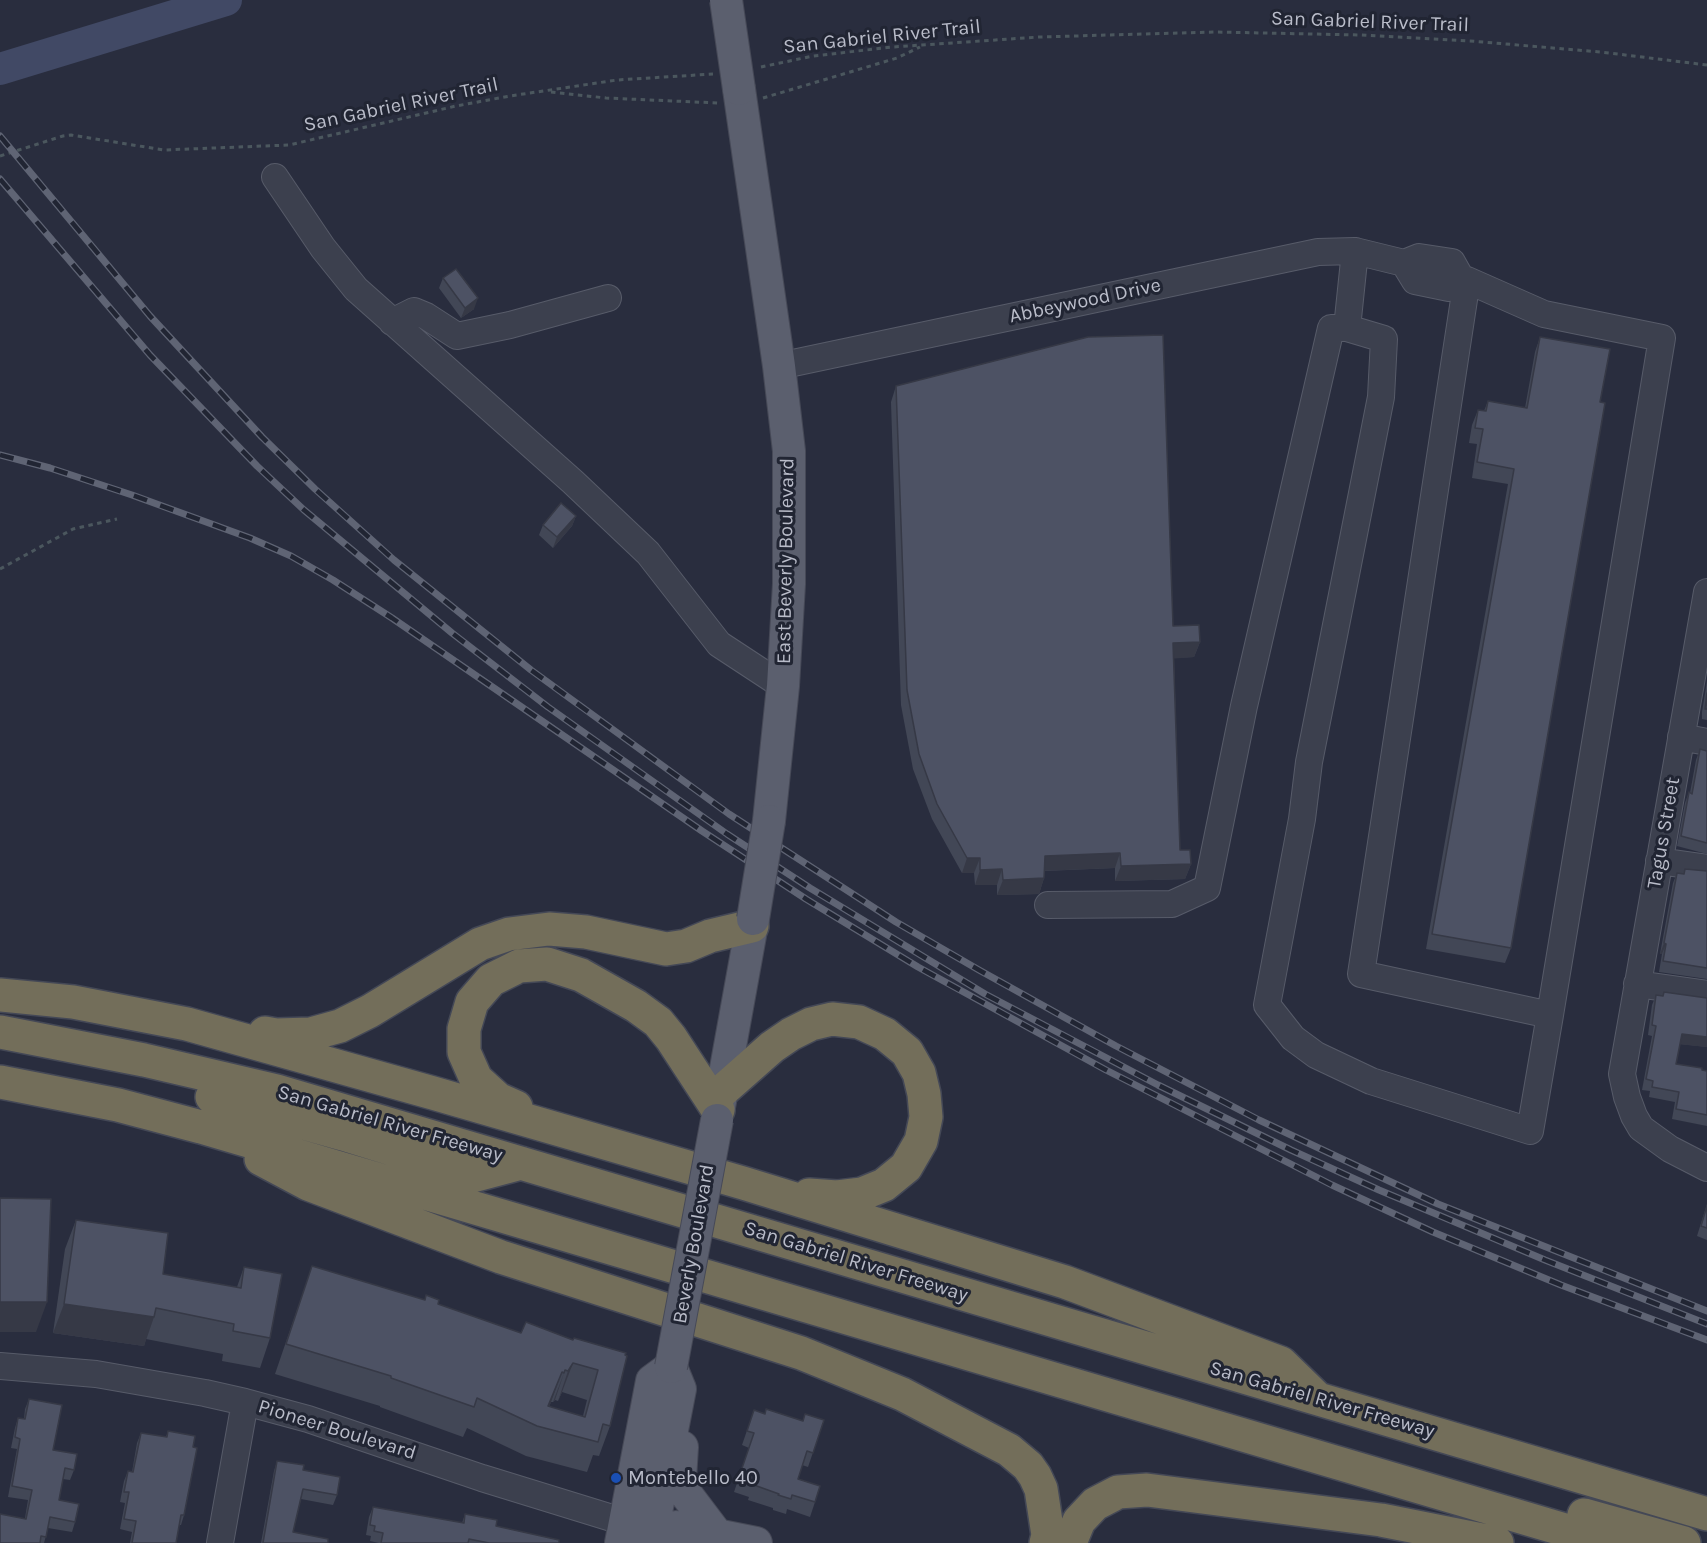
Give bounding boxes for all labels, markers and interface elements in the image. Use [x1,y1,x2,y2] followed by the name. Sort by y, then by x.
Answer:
[1270,7,1470,37] street label: San Gabriel River Trail
[782,15,982,59] street label: San Gabriel River Trail
[302,73,500,137] street label: San Gabriel River Trail
[1007,273,1163,329] street label: Abbeywood Drive
[772,458,800,664] street label: East Beverly Boulevard
[1642,775,1686,891] street label: Tagus Street
[275,1080,505,1168] street label: San Gabriel River Freeway
[668,1162,720,1326] street label: Beverly Boulevard
[741,1216,971,1308] street label: San Gabriel River Freeway
[1207,1356,1437,1444] street label: San Gabriel River Freeway
[255,1395,419,1465] street label: Pioneer Boulevard
[628,1466,758,1490] place label: Montebello 40
[609,1471,623,1485] marker: Montebello 40

